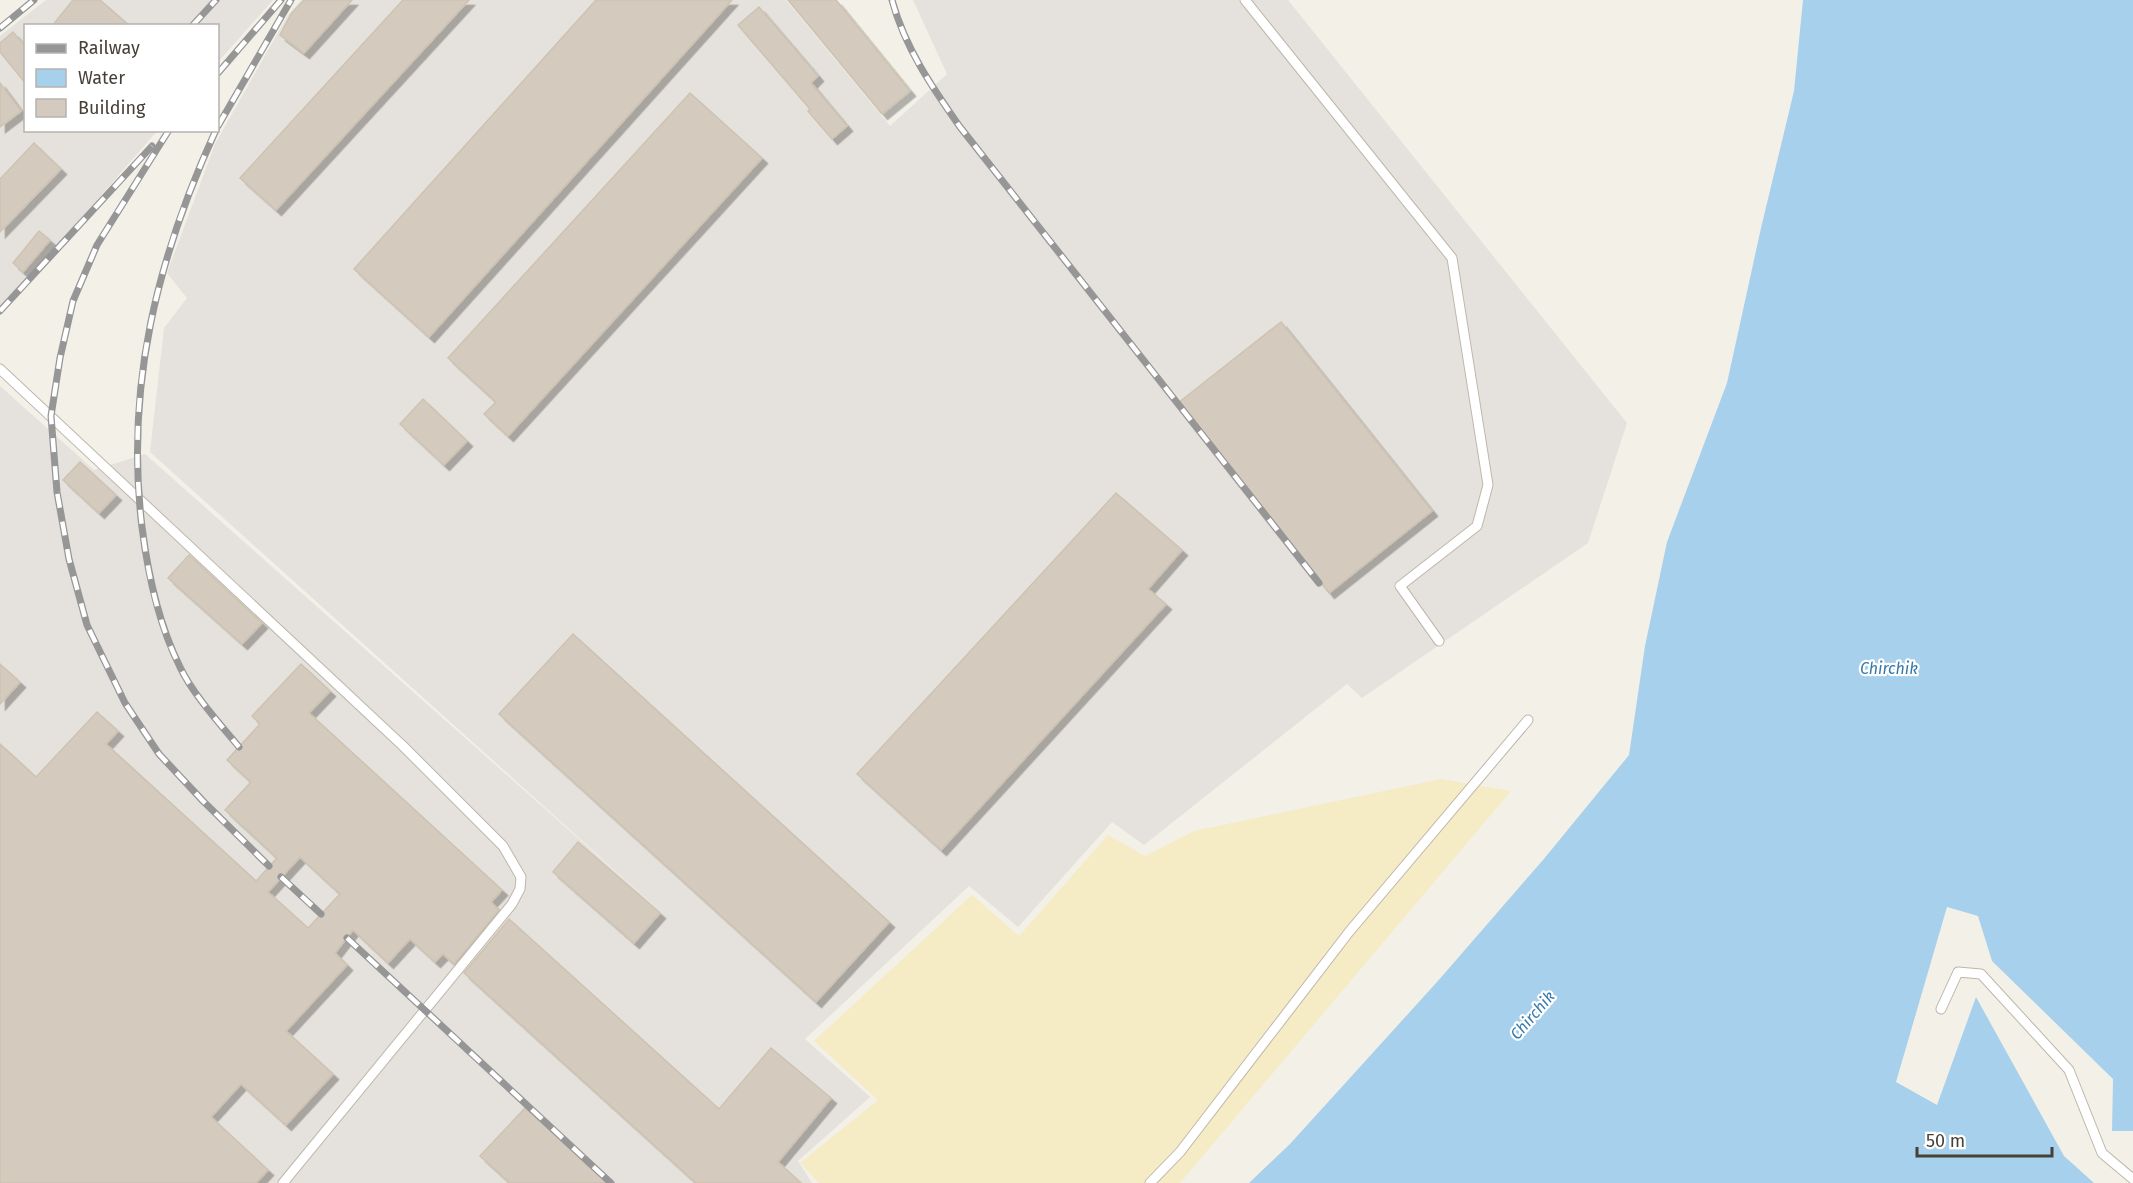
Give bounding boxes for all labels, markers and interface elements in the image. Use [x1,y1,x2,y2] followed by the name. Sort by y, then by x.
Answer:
[24,24,219,132] legend
[78,37,140,59] text: Railway
[78,67,125,89] text: Water
[78,97,146,119] text: Building
[1860,659,1918,678] water label: Chirchik
[1506,987,1559,1044] water label: Chirchik
[1917,1120,2052,1158] scale bar
[1926,1130,1965,1152] text: 50 m

